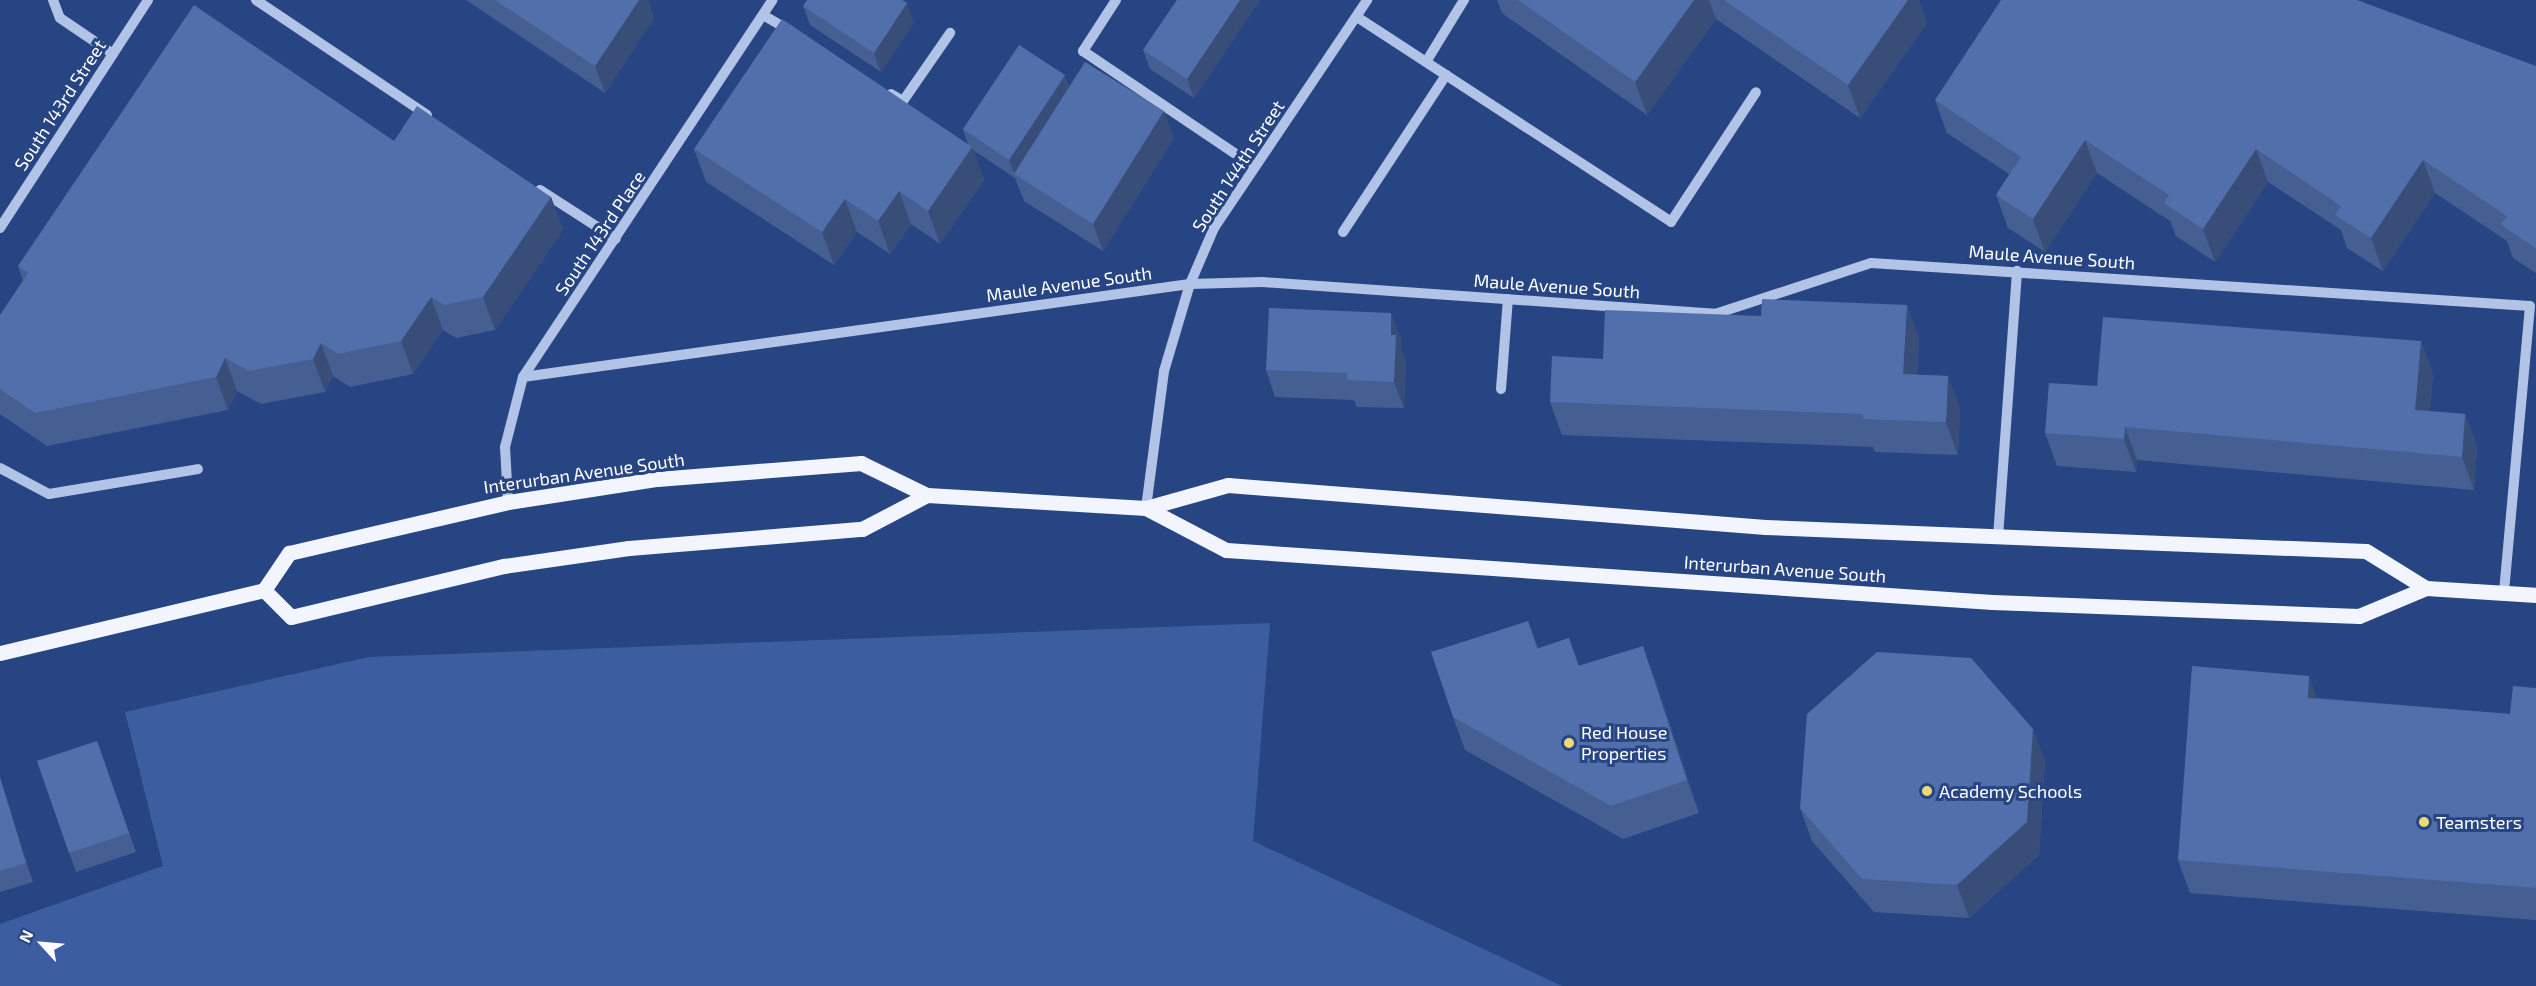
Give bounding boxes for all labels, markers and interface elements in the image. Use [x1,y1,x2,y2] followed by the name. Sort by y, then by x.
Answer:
[10,36,110,174] street label: South 143rd Street
[1187,96,1289,236] street label: South 144th Street
[550,167,650,299] street label: South 143rd Place
[1968,240,2136,274] street label: Maule Avenue South
[985,262,1153,306] street label: Maule Avenue South
[1473,269,1641,303] street label: Maule Avenue South
[482,448,686,498] street label: Interurban Avenue South
[1683,551,1887,587] street label: Interurban Avenue South
[1581,722,1667,764] place label: Red House Properties
[1562,736,1576,750] marker: Red House Properties
[1939,780,2082,802] place label: Academy Schools
[1920,784,1934,798] marker: Academy Schools
[2436,811,2522,833] place label: Teamsters
[2417,815,2431,829] marker: Teamsters
[12,914,72,974] north arrow
[14,927,36,945] text: N

